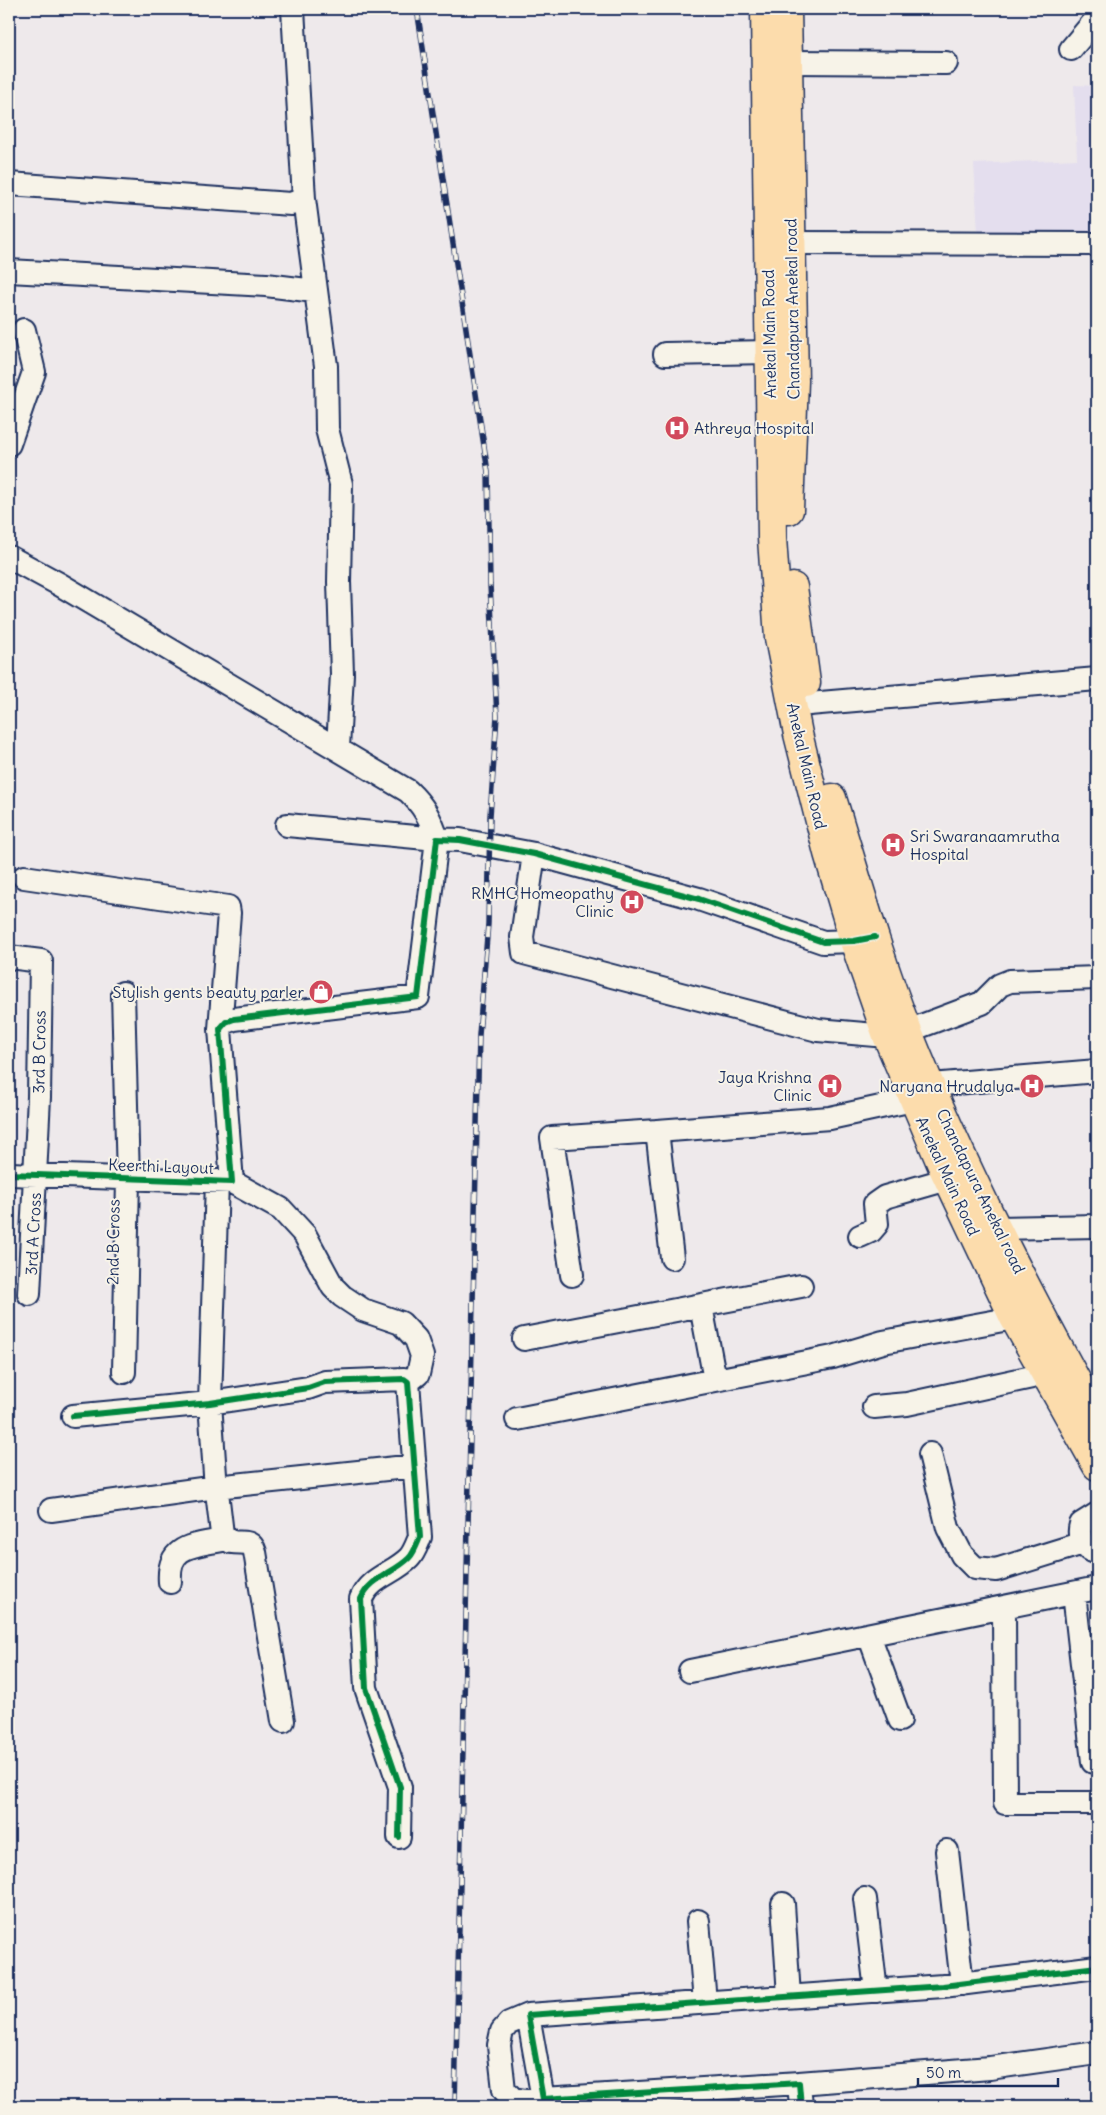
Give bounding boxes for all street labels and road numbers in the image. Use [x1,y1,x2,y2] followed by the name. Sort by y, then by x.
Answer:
[780,218,804,400] street label: Chandapura Anekal road
[758,269,780,399] street label: Anekal Main Road
[783,701,831,831] street label: Anekal Main Road
[28,1010,50,1094] street label: 3rd B Cross
[932,1105,1030,1277] street label: Chandapura Anekal road
[912,1113,984,1239] street label: Anekal Main Road
[108,1154,215,1178] street label: Keerthi Layout
[21,1192,45,1276] street label: 3rd A Cross
[102,1199,124,1285] street label: 2nd B Cross

